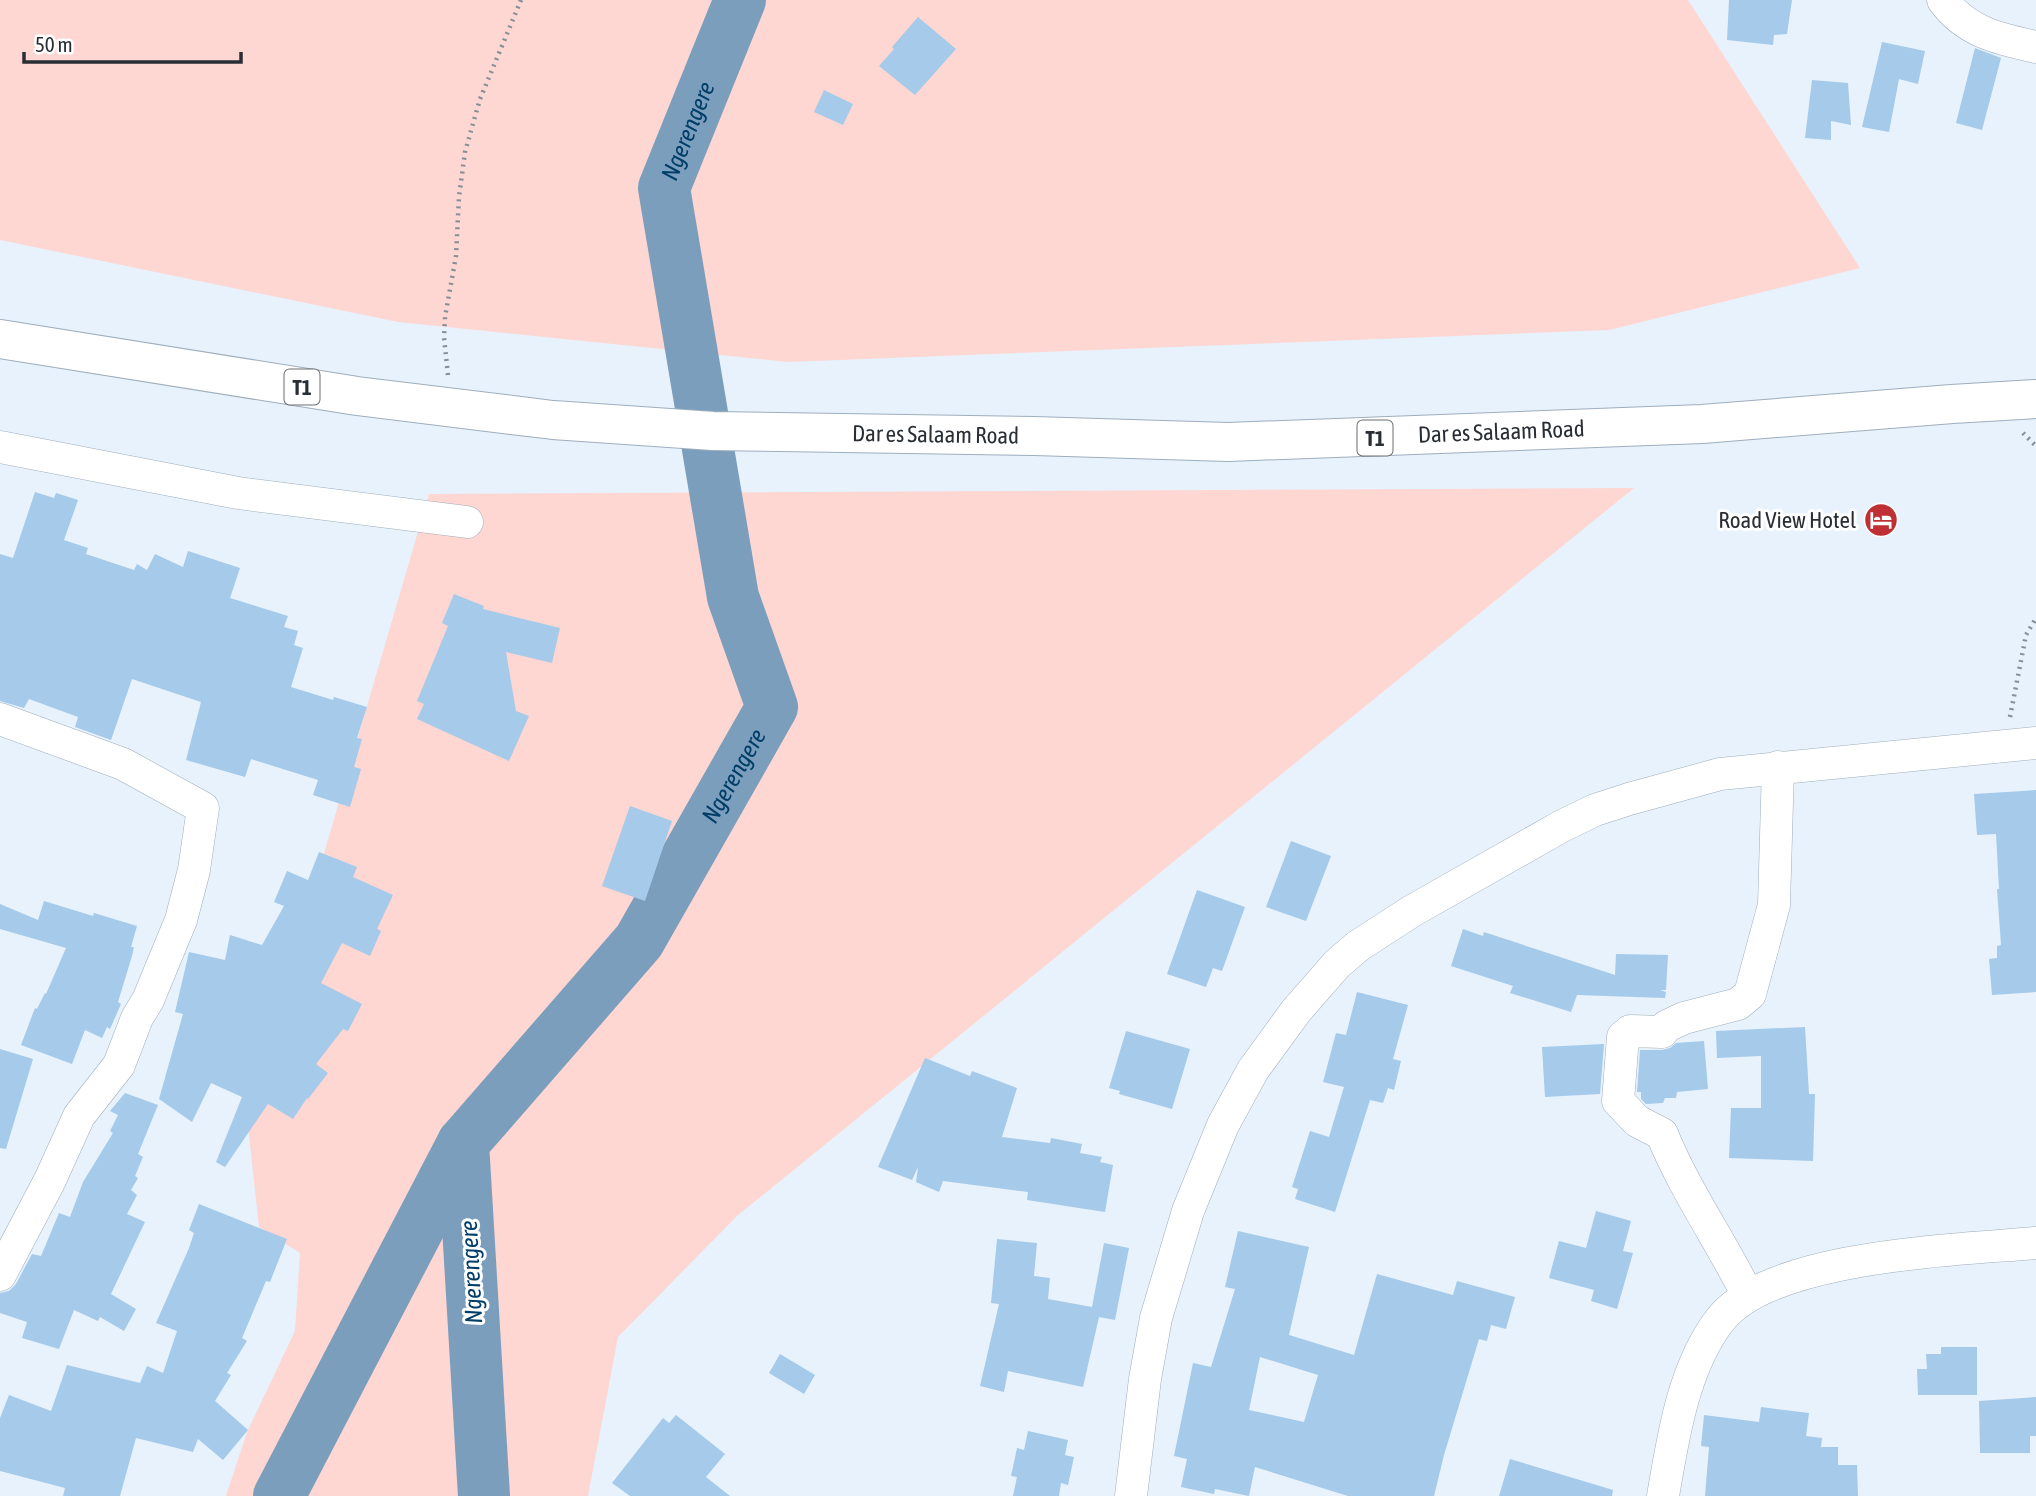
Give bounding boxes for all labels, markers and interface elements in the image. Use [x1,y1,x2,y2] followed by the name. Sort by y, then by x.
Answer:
[24,21,242,65] scale bar
[35,32,73,56] text: 50 m
[655,77,719,184] water label: Ngerengere
[284,370,320,404] road number: T1
[1417,415,1585,448] street label: Dar es Salaam Road
[852,420,1019,449] street label: Dar es Salaam Road
[1358,420,1392,456] road number: T1
[1862,501,1900,539] hotel icon: Road View Hotel
[1718,507,1856,533] place label: Road View Hotel
[696,724,771,827] water label: Ngerengere
[455,1219,487,1325] water label: Ngerengere

